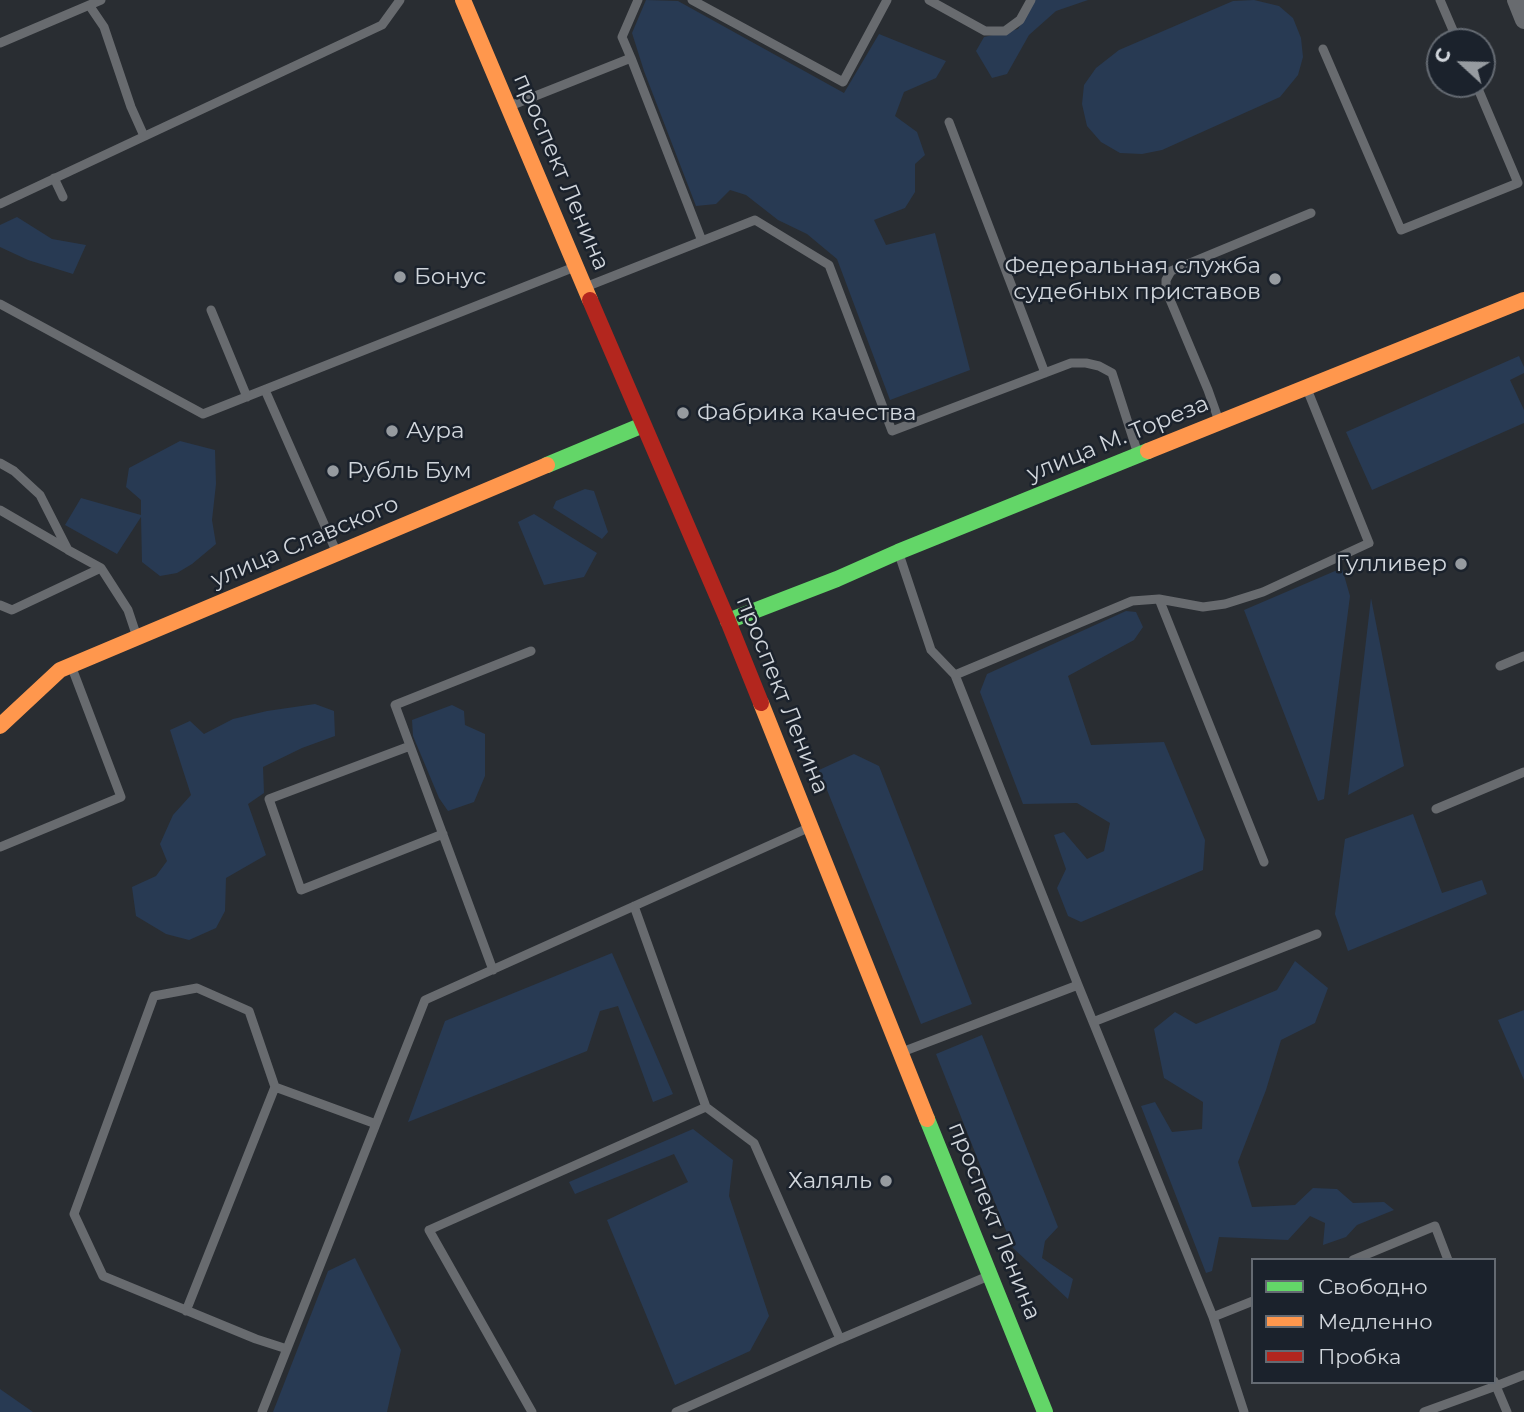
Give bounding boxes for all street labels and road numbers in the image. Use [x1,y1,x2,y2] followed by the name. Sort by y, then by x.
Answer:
[507,69,615,275] street label: проспект Ленина
[1023,390,1213,488] street label: улица М. Тореза
[207,490,403,594] street label: улица Славского
[730,592,834,798] street label: проспект Ленина
[942,1118,1046,1324] street label: проспект Ленина

